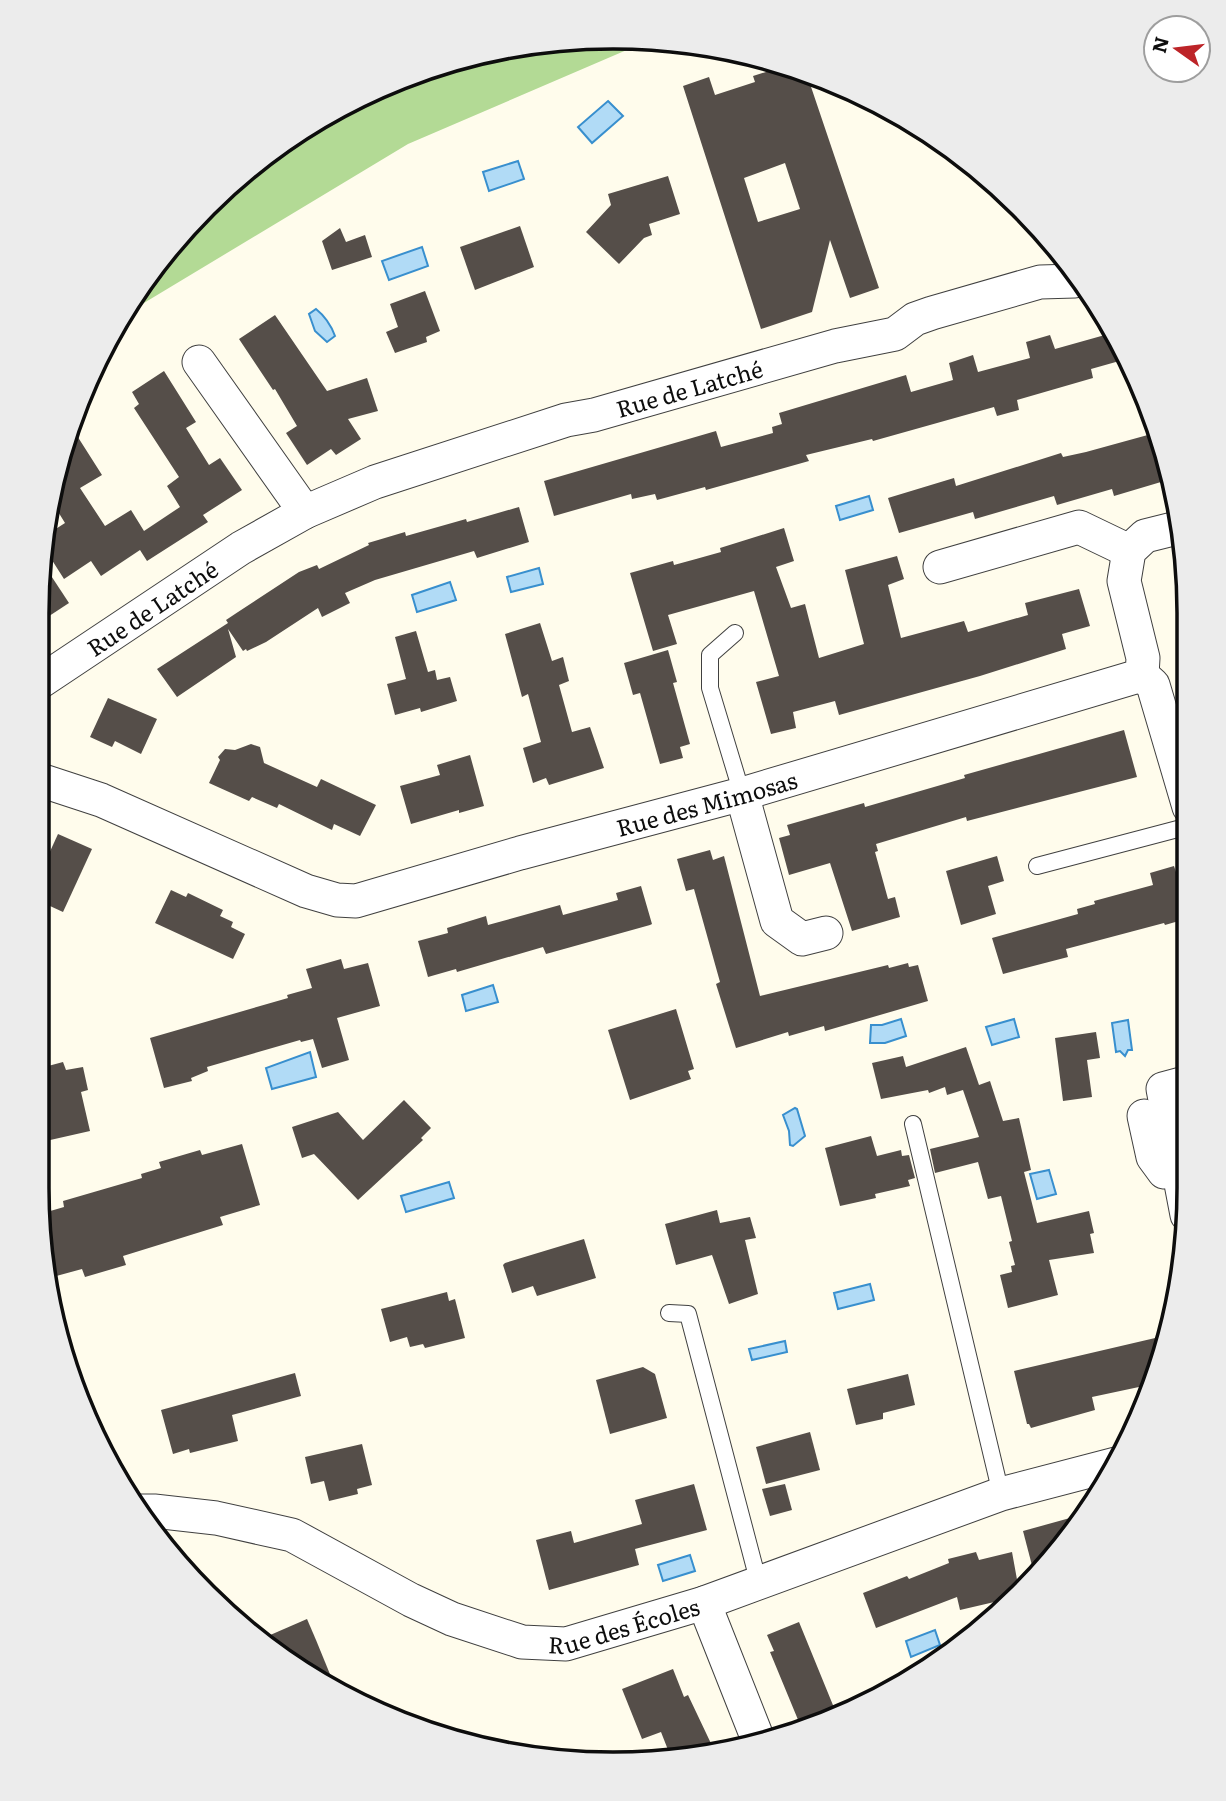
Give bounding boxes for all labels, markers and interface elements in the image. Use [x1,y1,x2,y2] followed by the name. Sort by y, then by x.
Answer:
[1142,14,1212,84] north arrow
[1144,33,1175,56] text: N
[612,351,767,425] street label: Rue de Latché
[80,551,224,664] street label: Rue de Latché
[612,762,801,844] street label: Rue des Mimosas
[548,1588,703,1661] street label: Rue des Écoles

